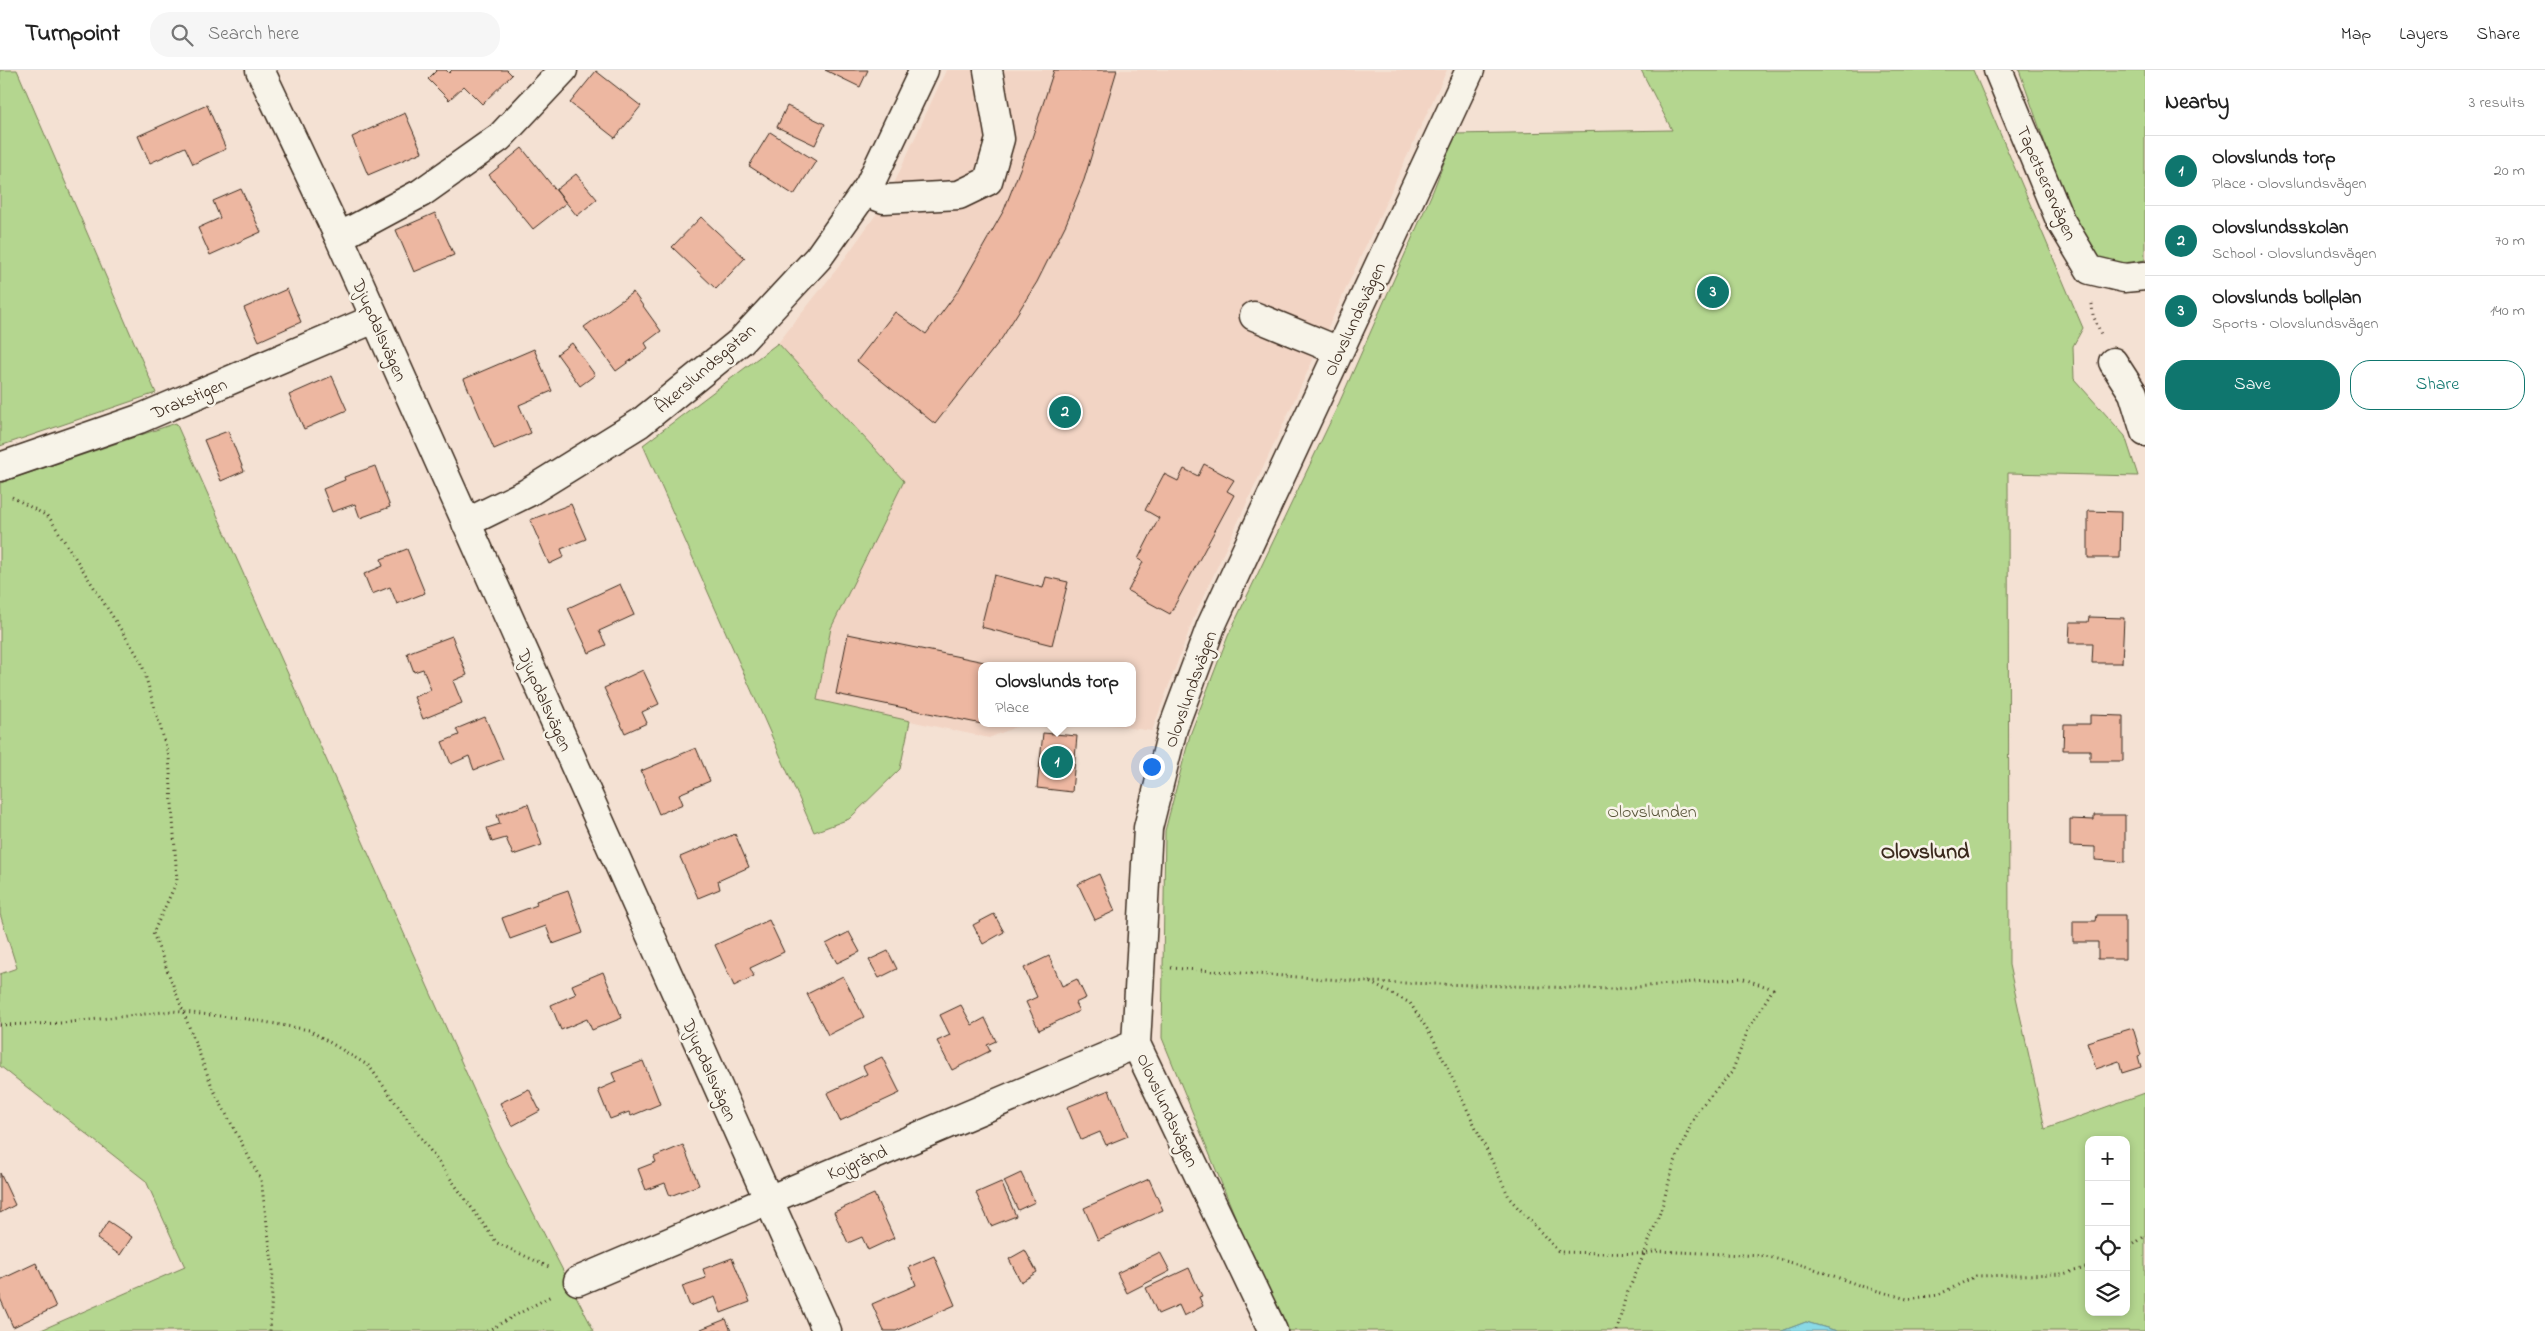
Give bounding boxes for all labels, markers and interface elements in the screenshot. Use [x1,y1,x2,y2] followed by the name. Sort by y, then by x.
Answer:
[150,12,500,57] search box
[25,17,120,52] text: Turnpoint
[168,21,196,49] icon: search
[208,21,299,48] text: Search here
[2341,22,2371,48] text: Map
[2399,22,2449,48] text: Layers
[2477,22,2520,48] text: Share
[2165,88,2229,118] text: Nearby
[2469,91,2525,115] text: 3 results
[2007,122,2082,246] street label: Tapetserarvägen
[2212,145,2336,172] text: Olovslunds torp
[2178,159,2184,183] text: 1
[2494,159,2525,183] text: 20 m
[2212,172,2367,196] text: Place · Olovslundsvägen
[2212,215,2348,242] text: Olovslundsskolan
[2177,229,2185,253] text: 2
[2495,229,2525,253] text: 70 m
[2212,242,2376,266] text: School · Olovslundsvägen
[1318,259,1395,381] street label: Olovslundsvägen
[1697,273,1729,311] pin: 3
[343,274,412,387] street label: Djupdalsvägen
[2212,285,2361,312] text: Olovslunds bollplan
[2178,299,2184,323] text: 3
[2490,299,2525,323] text: 140 m
[2212,312,2378,336] text: Sports · Olovslundsvägen
[650,318,763,421] street label: Åkerslundsgatan
[2165,360,2340,410] button: Save
[2350,360,2525,410] button: Share
[147,372,232,429] street label: Drakstigen
[1049,393,1081,431] pin: 2
[1159,627,1226,752] street label: Olovslundsvägen
[508,644,577,757] street label: Djupdalsvägen
[978,662,1136,727] popup
[995,669,1119,696] text: Olovslunds torp
[995,696,1029,720] text: Place
[1041,743,1073,781] pin: 1
[1139,754,1165,780] your location
[1607,800,1697,826] park label: Olovslunden
[1881,837,1970,869] district label: Olovslund
[673,1014,742,1127] street label: Djupdalsvägen
[1128,1050,1204,1173] street label: Olovslundsvägen
[2085,1136,2130,1316] map controls
[2085,1136,2130,1181] button: +
[824,1140,892,1189] street label: Kojgränd
[2085,1181,2130,1226] button: −
[2085,1226,2130,1271] button: locate
[2085,1271,2130,1316] button: layers

